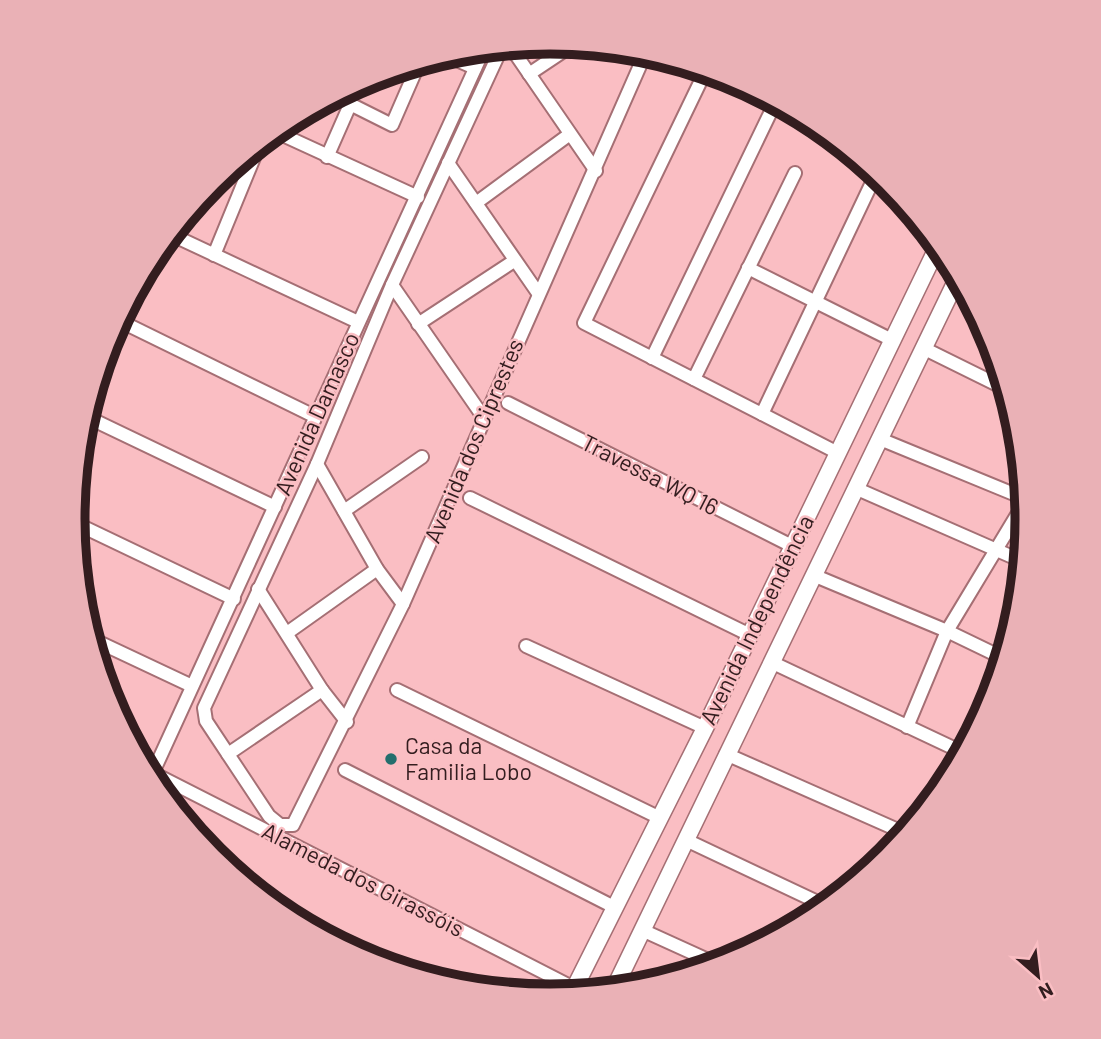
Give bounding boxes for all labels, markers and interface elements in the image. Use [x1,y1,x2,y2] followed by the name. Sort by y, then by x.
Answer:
[268,328,365,499] street label: Avenida Damasco
[417,334,529,547] street label: Avenida dos Ciprestes
[577,428,724,521] street label: Travessa WQ 16
[693,510,819,729] street label: Avenida Independência
[405,731,532,785] place label: Casa da Familia Lobo
[383,751,399,767] marker: Casa da Familia Lobo
[258,816,469,942] street label: Alameda dos Girassóis
[1003,941,1073,1011] north arrow
[1035,978,1057,1005] text: N

